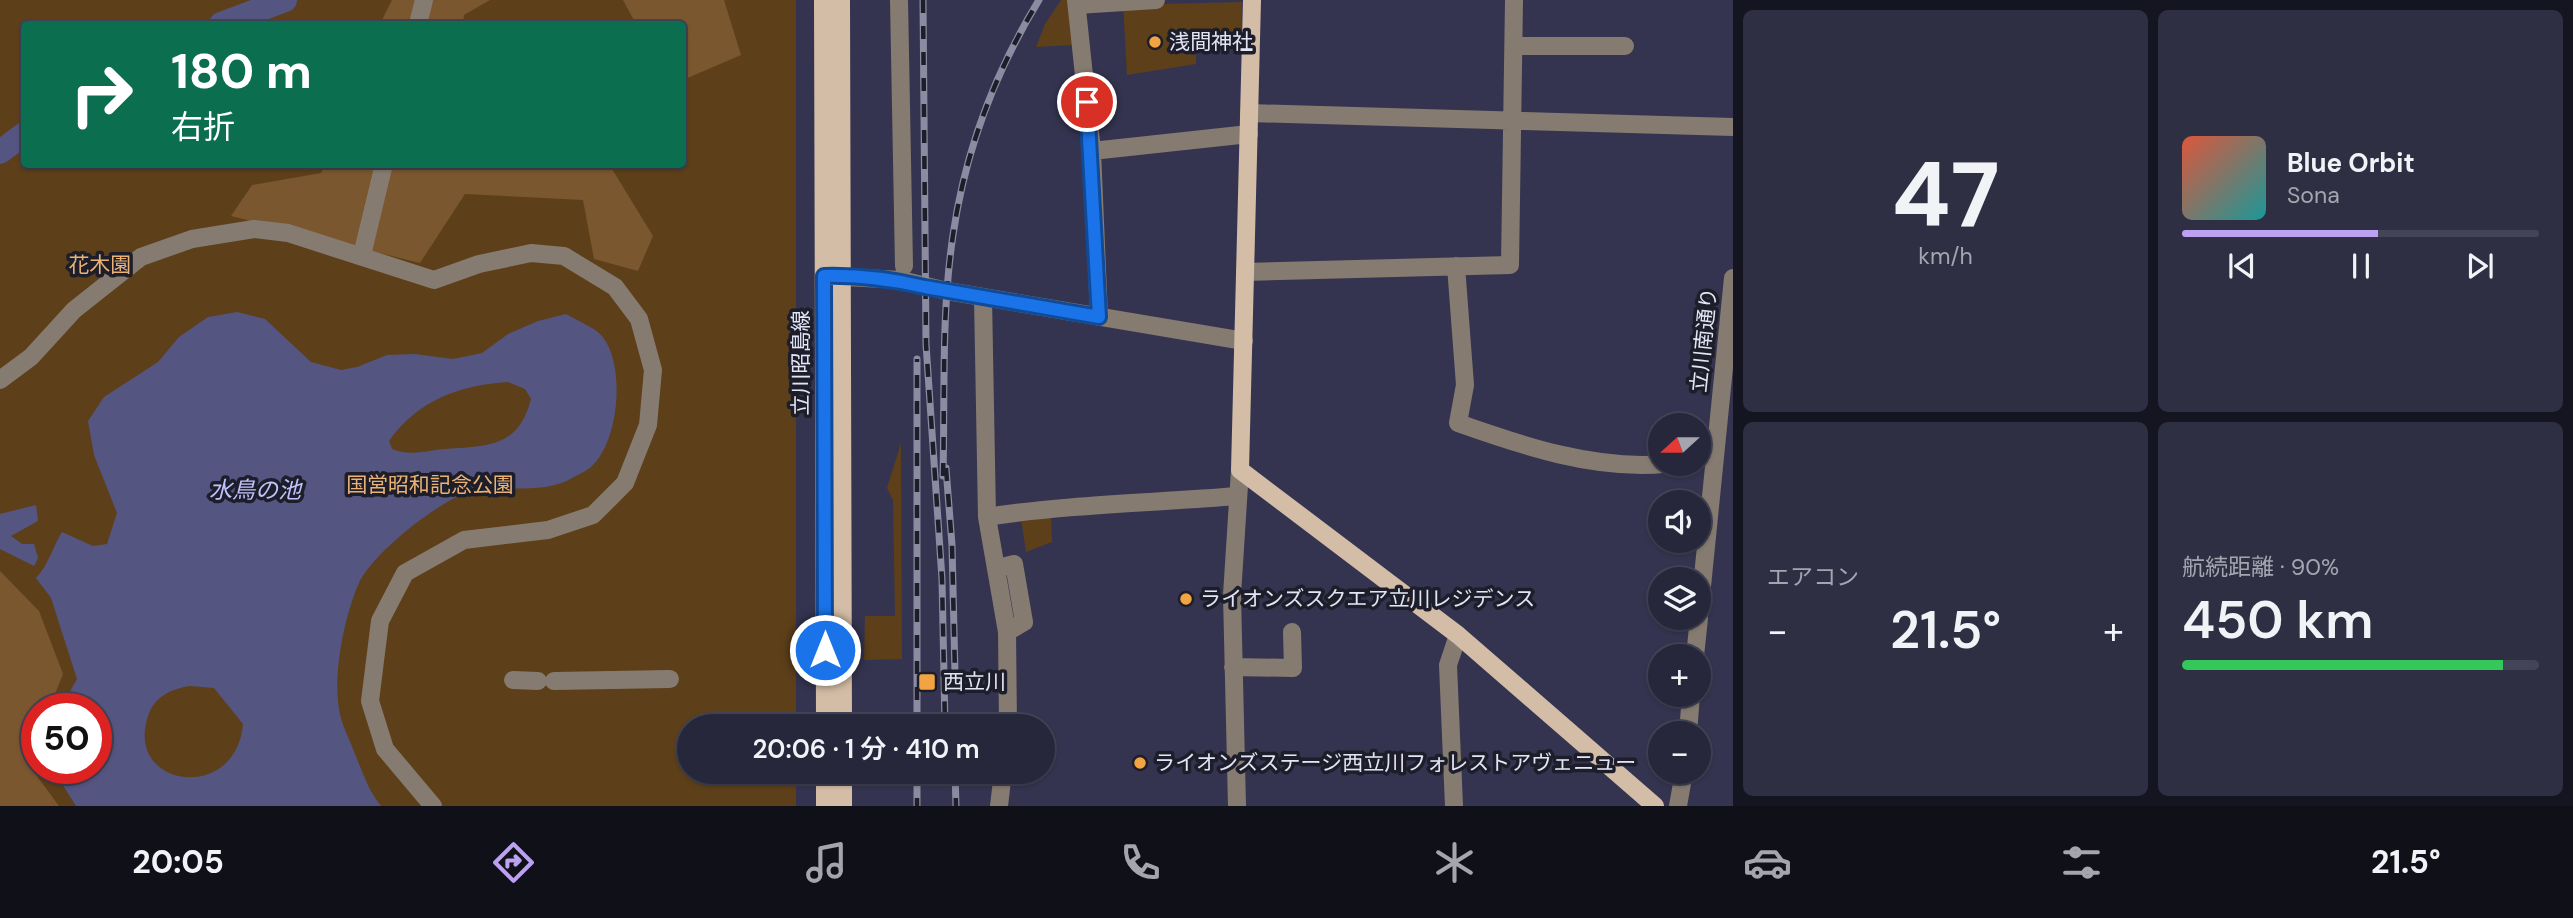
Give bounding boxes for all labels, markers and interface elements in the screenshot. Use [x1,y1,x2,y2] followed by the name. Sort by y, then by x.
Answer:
[1169,28,1253,56] place label: 浅間神社
[1147,34,1163,50] marker: 浅間神社
[171,39,312,103] text: 180 m
[56,49,147,140] icon: right
[1057,72,1117,132] pin
[1068,83,1106,121] icon: arrive
[171,106,235,148] text: 右折
[1891,136,2000,254] text: 47
[2287,146,2415,180] text: Blue Orbit
[2287,180,2340,210] text: Sona
[1918,241,1973,271] text: km/h
[2223,247,2261,285] icon: previous
[2342,247,2380,285] icon: pause
[2461,247,2499,285] icon: next
[69,251,132,279] park label: 花木園
[1685,286,1723,394] street label: 立川南通り
[787,311,815,416] street label: 立川昭島線
[1648,413,1712,476] north arrow
[1648,413,1711,784] map controls
[346,471,514,499] park label: 国営昭和記念公園
[209,475,303,505] water label: 水鳥の池
[1648,490,1711,553] button: sound
[2182,552,2339,582] text: 航続距離 · 90%
[1767,562,1859,592] text: エアコン
[1648,567,1711,630] button: layers
[1200,585,1535,613] place label: ライオンズスクエア立川レジデンス
[2182,586,2373,654] text: 450 km
[1178,591,1194,607] marker: ライオンズスクエア立川レジデンス
[1890,596,2001,664] text: 21.5°
[1767,606,1788,656] text: −
[2103,606,2124,656] text: +
[788,613,862,687] position arrow
[1648,644,1711,707] button: +
[943,668,1006,696] place label: 西立川
[917,672,937,692] marker: 西立川
[21,693,112,784] speed limit sign: 50
[1648,721,1711,784] button: −
[752,732,980,766] text: 20:06 · 1 分 · 410 m
[1154,749,1636,777] place label: ライオンズステージ西立川フォレストアヴェニュー
[1132,755,1148,771] marker: ライオンズステージ西立川フォレストアヴェニュー
[489,838,538,887] icon: directions
[802,838,851,887] icon: music
[1116,838,1165,887] icon: phone
[1430,838,1479,887] icon: climate
[1743,838,1792,887] icon: car
[2057,838,2106,887] icon: filters
[132,841,224,883] text: 20:05
[2371,841,2441,883] text: 21.5°

